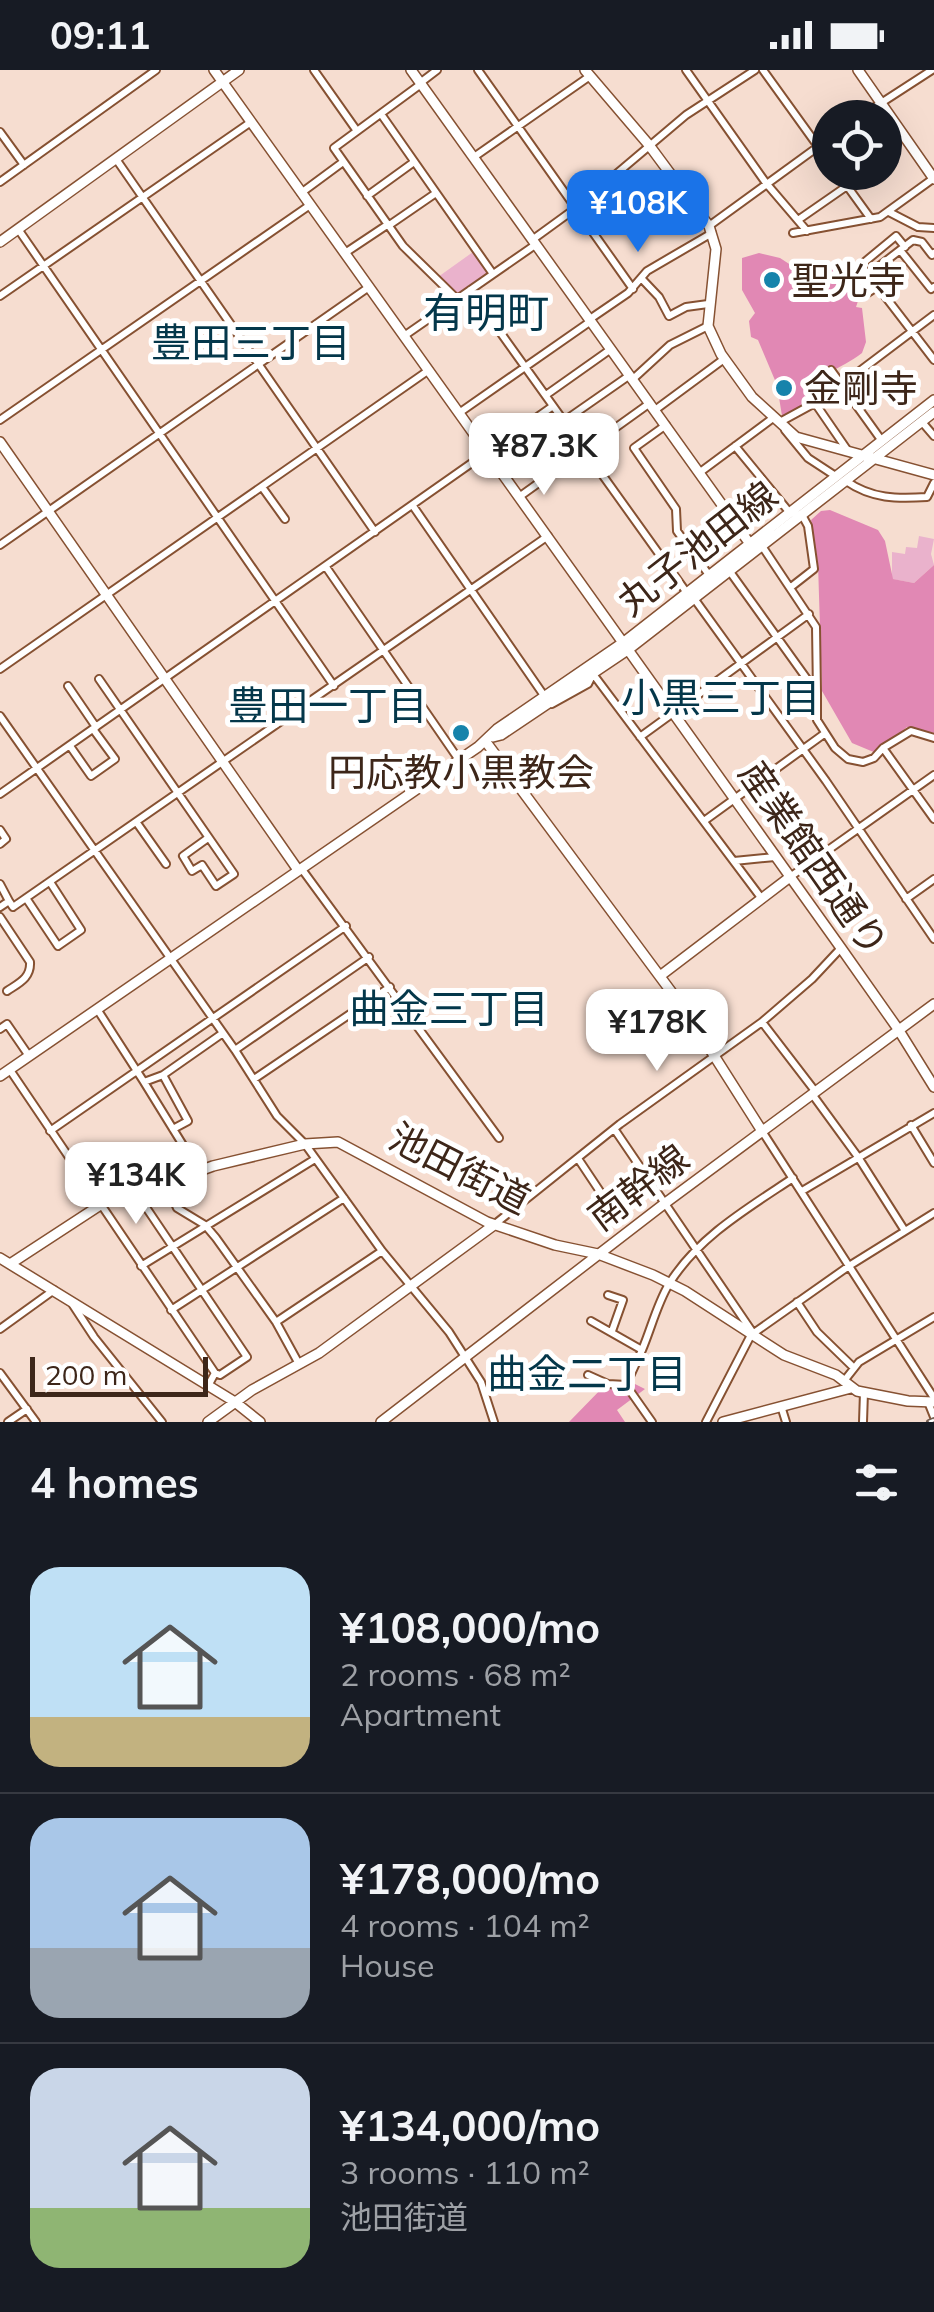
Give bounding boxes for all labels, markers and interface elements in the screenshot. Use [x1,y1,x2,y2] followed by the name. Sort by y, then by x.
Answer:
[50,11,151,59] text: 09:11
[812,100,902,190] map controls
[812,100,902,190] button: locate
[568,170,708,255] pin: ¥108K
[589,182,687,222] text: ¥108K
[792,256,906,304] place label: 聖光寺
[761,269,783,291] marker: 聖光寺
[423,286,549,339] district label: 有明町
[151,317,351,367] district label: 豊田三丁目
[804,364,918,412] place label: 金剛寺
[773,377,795,399] marker: 金剛寺
[463,413,625,498] pin: ¥87.3K
[491,425,597,465] text: ¥87.3K
[607,471,787,625] street label: 丸子池田線
[621,672,821,722] district label: 小黒三丁目
[228,680,428,730] district label: 豊田一丁目
[450,722,472,744] marker: 円応教小黒教会
[328,748,594,796] place label: 円応教小黒教会
[729,751,899,965] street label: 産業館西通り
[349,983,549,1033] district label: 曲金三丁目
[587,989,727,1074] pin: ¥178K
[608,1001,706,1041] text: ¥178K
[381,1112,539,1224] street label: 池田街道
[578,1134,698,1240] street label: 南幹線
[66,1142,206,1227] pin: ¥134K
[87,1154,185,1194] text: ¥134K
[487,1348,687,1398] district label: 曲金二丁目
[30,1352,208,1396] scale bar
[45,1357,127,1392] text: 200 m
[849,1455,904,1510] icon: filters
[30,1456,199,1509] text: 4 homes
[340,1601,600,1654] text: ¥108,000/mo
[110,1607,230,1727] icon: home
[340,1654,571,1694] text: 2 rooms · 68 m²
[340,1694,501,1734] text: Apartment
[340,1852,600,1905] text: ¥178,000/mo
[110,1858,230,1978] icon: home
[340,1905,590,1945] text: 4 rooms · 104 m²
[340,1945,435,1985] text: House
[340,2099,600,2152] text: ¥134,000/mo
[110,2108,230,2228] icon: home
[340,2152,590,2192] text: 3 rooms · 110 m²
[340,2197,468,2237] text: 池田街道

